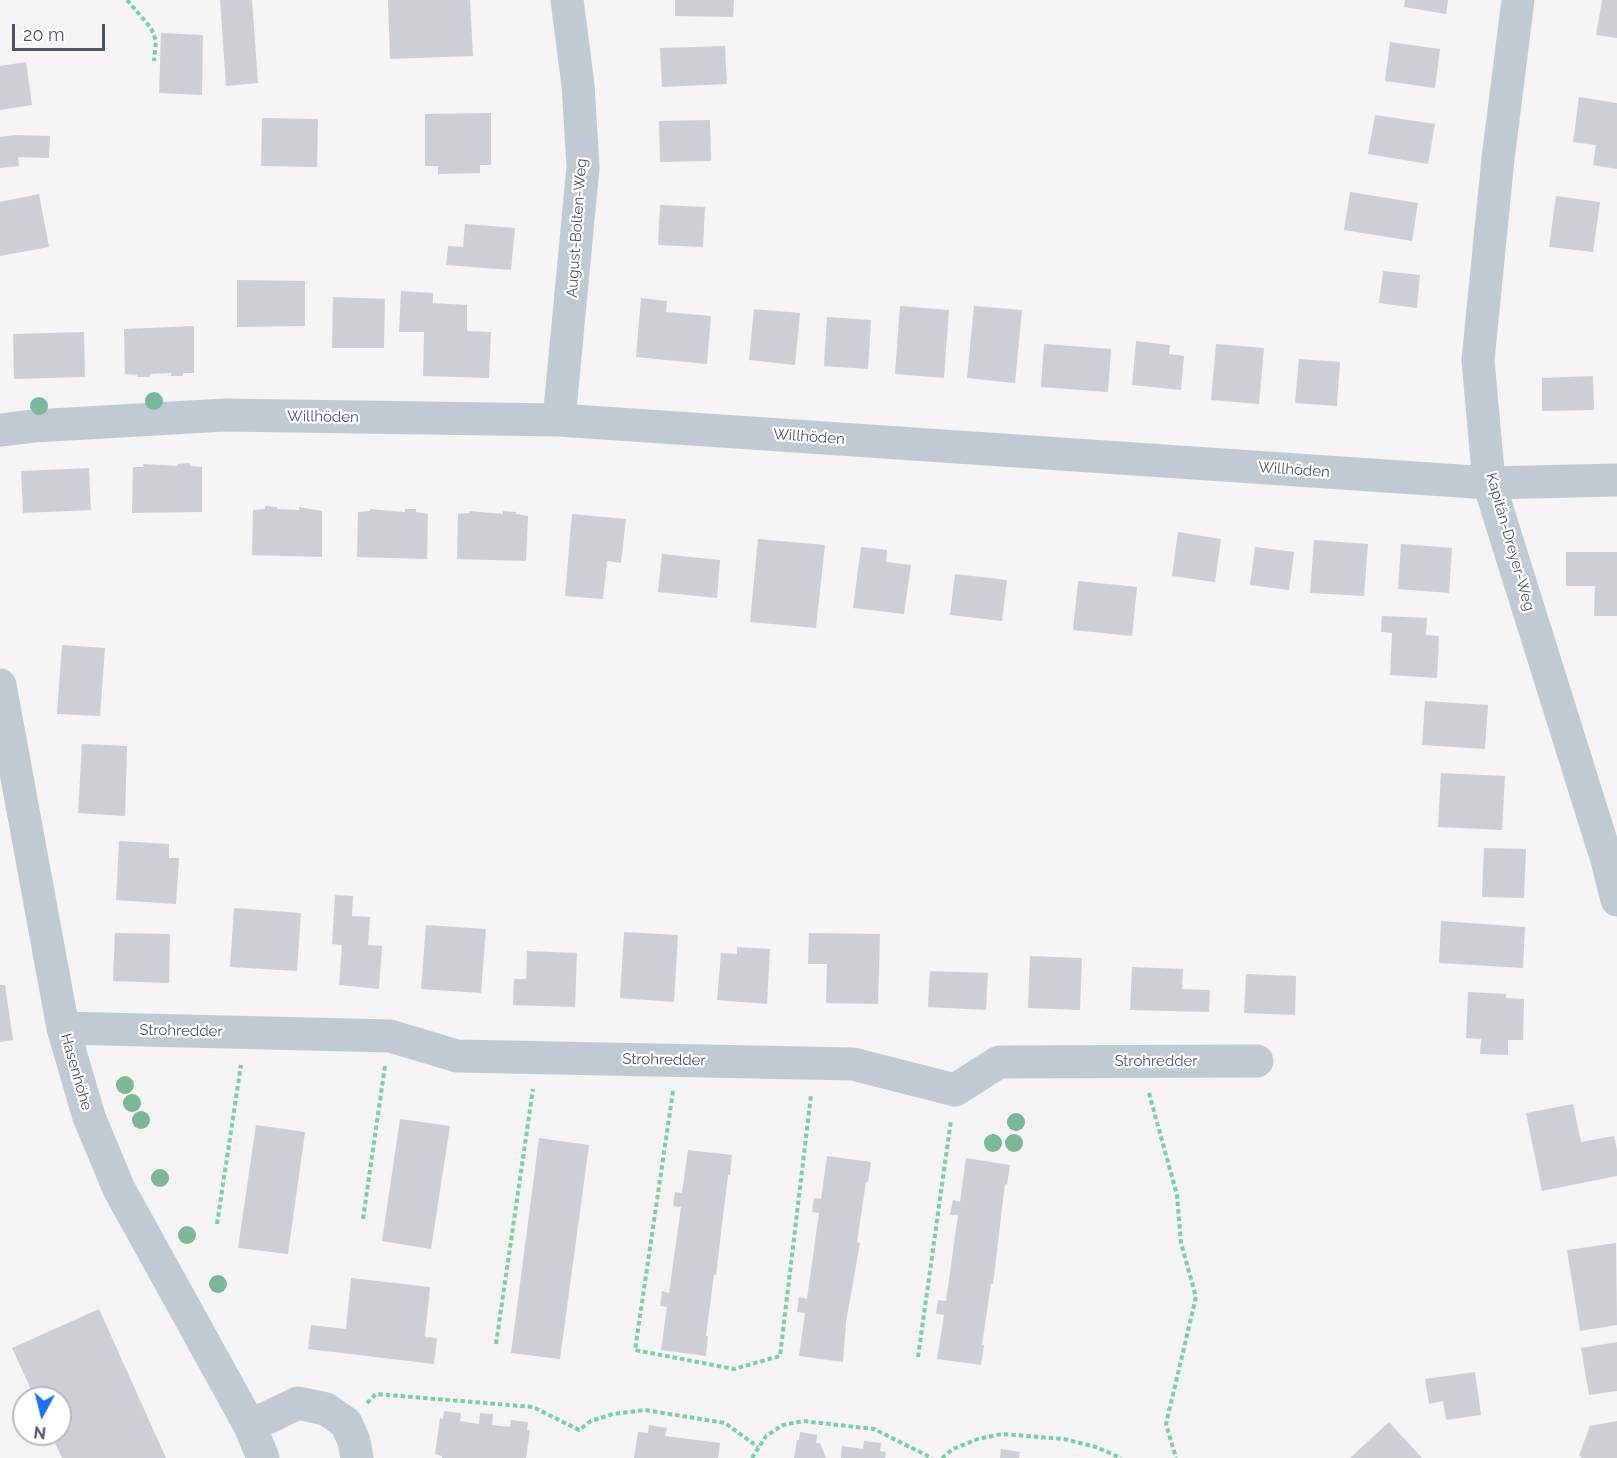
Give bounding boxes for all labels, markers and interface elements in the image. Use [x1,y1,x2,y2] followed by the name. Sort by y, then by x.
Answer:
[15,12,108,50] scale bar
[23,24,65,45] text: 20 m
[563,158,591,298] street label: August-Bolten-Weg
[287,407,359,427] street label: Willhöden
[773,426,845,448] street label: Willhöden
[1258,459,1330,481] street label: Willhöden
[1482,471,1538,613] street label: Kapitän-Dreyer-Weg
[139,1021,223,1041] street label: Strohredder
[56,1031,96,1113] street label: Hasenhöhe
[622,1050,706,1070] street label: Strohredder
[1114,1052,1198,1070] street label: Strohredder
[12,1386,72,1446] north arrow
[33,1422,47,1443] text: N

